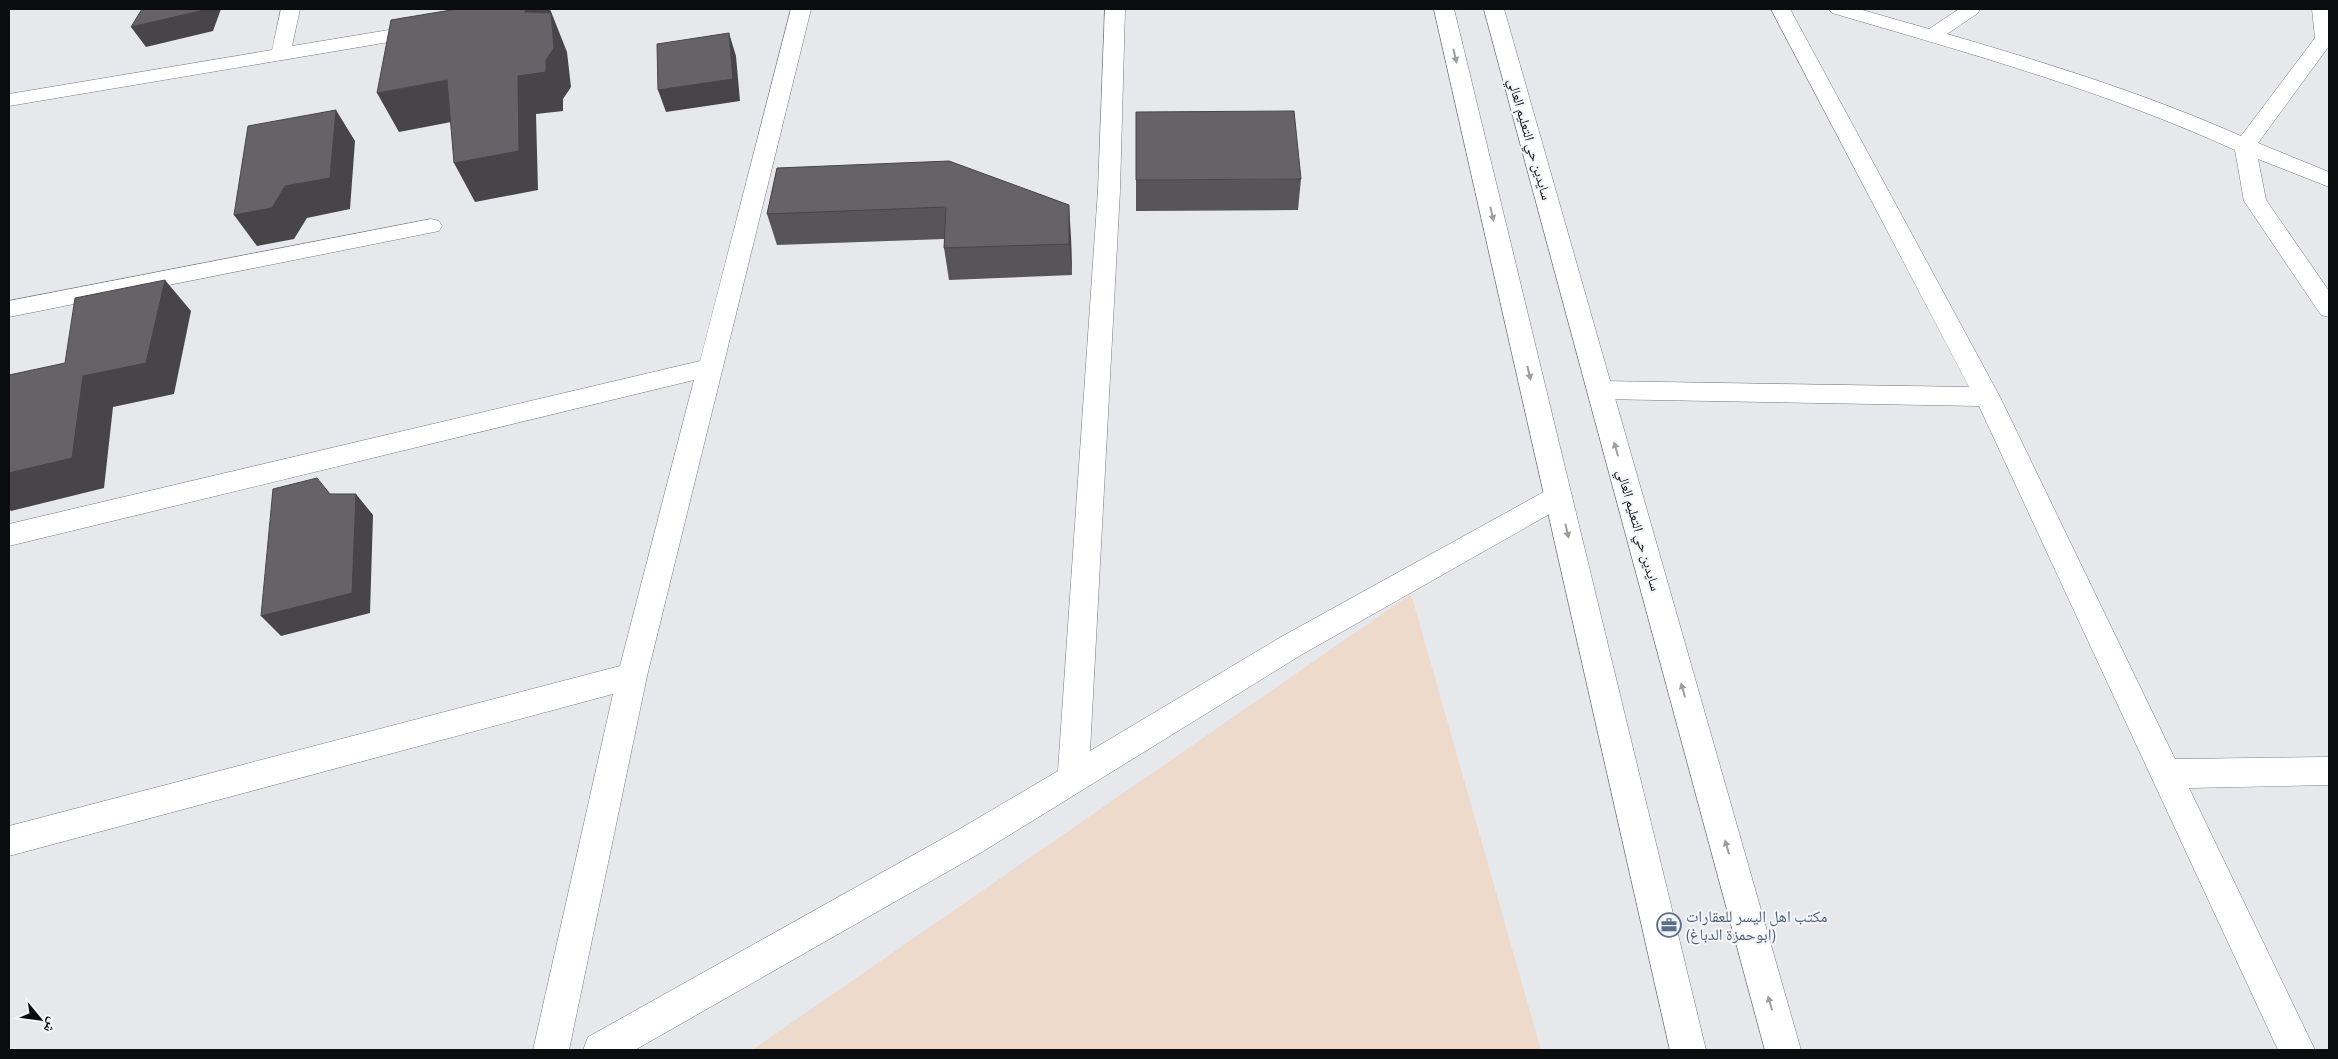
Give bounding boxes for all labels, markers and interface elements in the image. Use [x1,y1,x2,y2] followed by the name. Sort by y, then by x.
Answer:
[1451,49,1459,64] one-way arrow
[1502,76,1556,203] street label: سايدين حي التعليم العالي
[1488,207,1496,222] one-way arrow
[1525,365,1533,380] one-way arrow
[1612,442,1620,457] one-way arrow
[1611,467,1665,594] street label: سايدين حي التعليم العالي
[1563,523,1571,538] one-way arrow
[1679,683,1687,698] one-way arrow
[1722,839,1730,854] one-way arrow
[1686,906,1828,945] place label: مكتب اهل اليسر للعقارات (ابوحمزة الدباغ)
[1656,912,1682,938] office icon: مكتب اهل اليسر للعقارات (ابوحمزة الدباغ)
[15,994,65,1044] north arrow
[1766,996,1774,1011] one-way arrow
[40,1014,63,1036] text: ش

